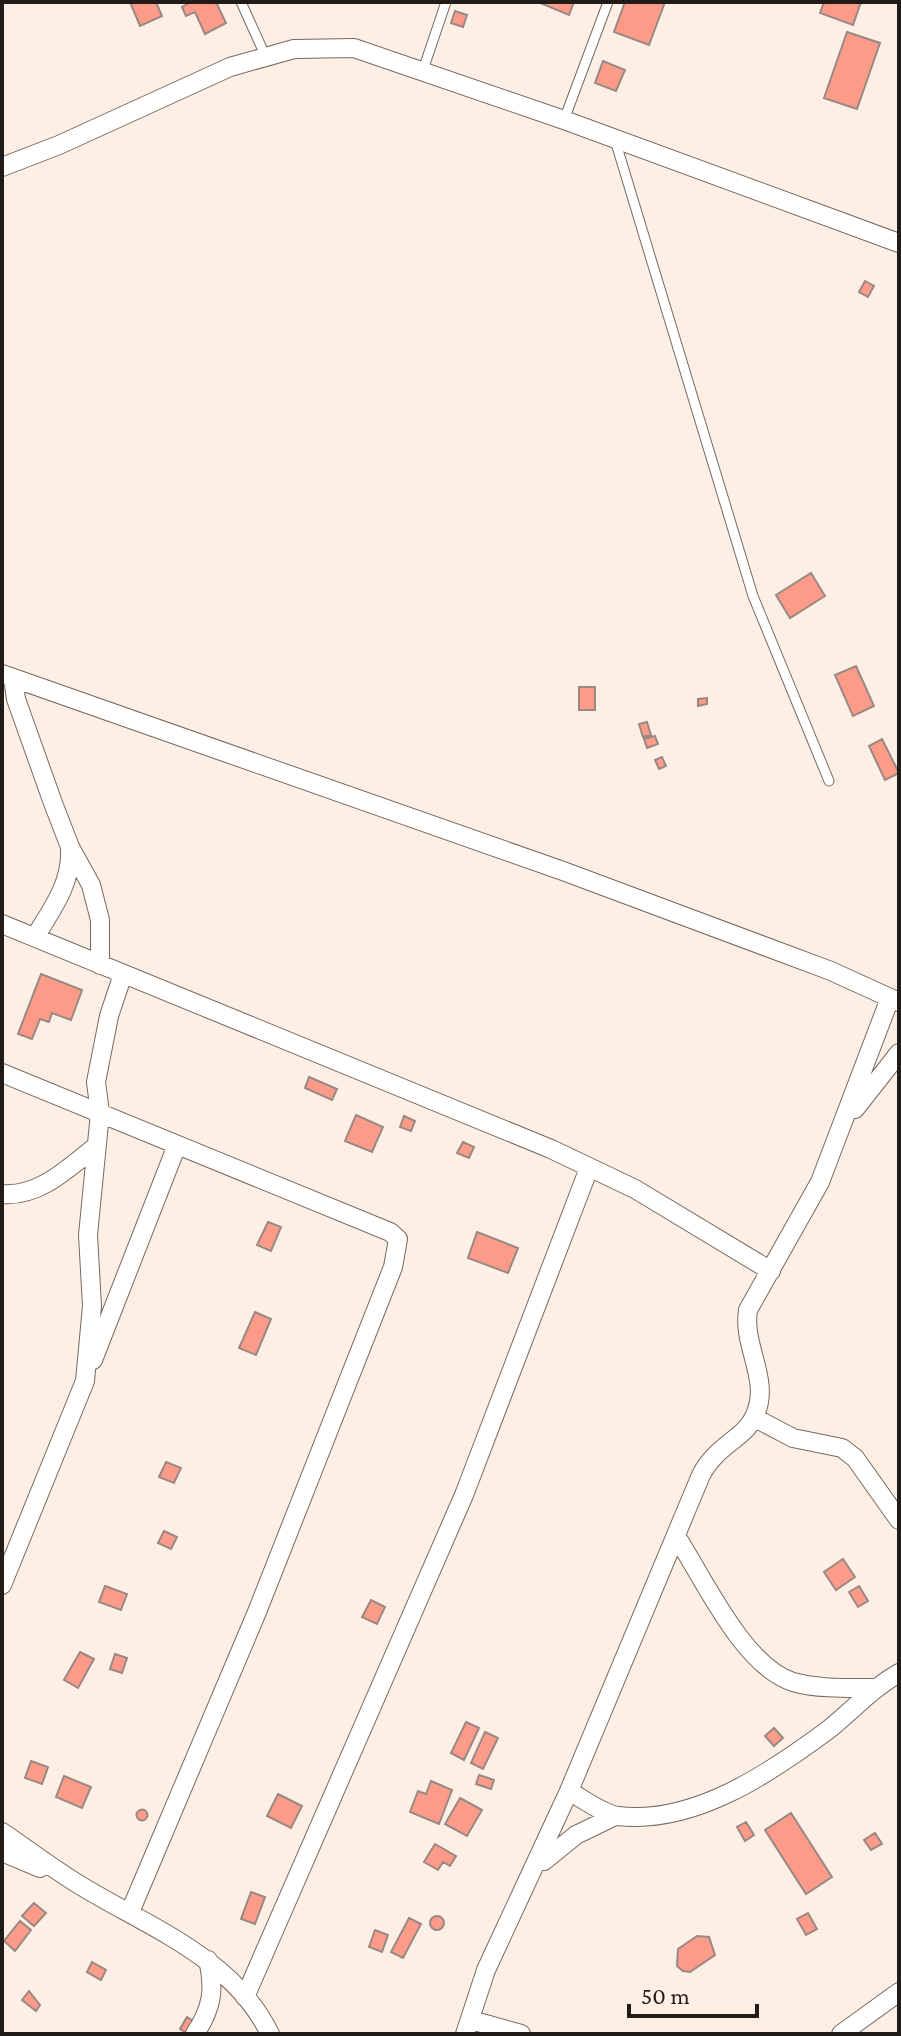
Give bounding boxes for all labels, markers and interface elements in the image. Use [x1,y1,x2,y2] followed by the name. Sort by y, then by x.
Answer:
[629,1968,757,2018] scale bar
[641,1982,690,2009] text: 50 m

